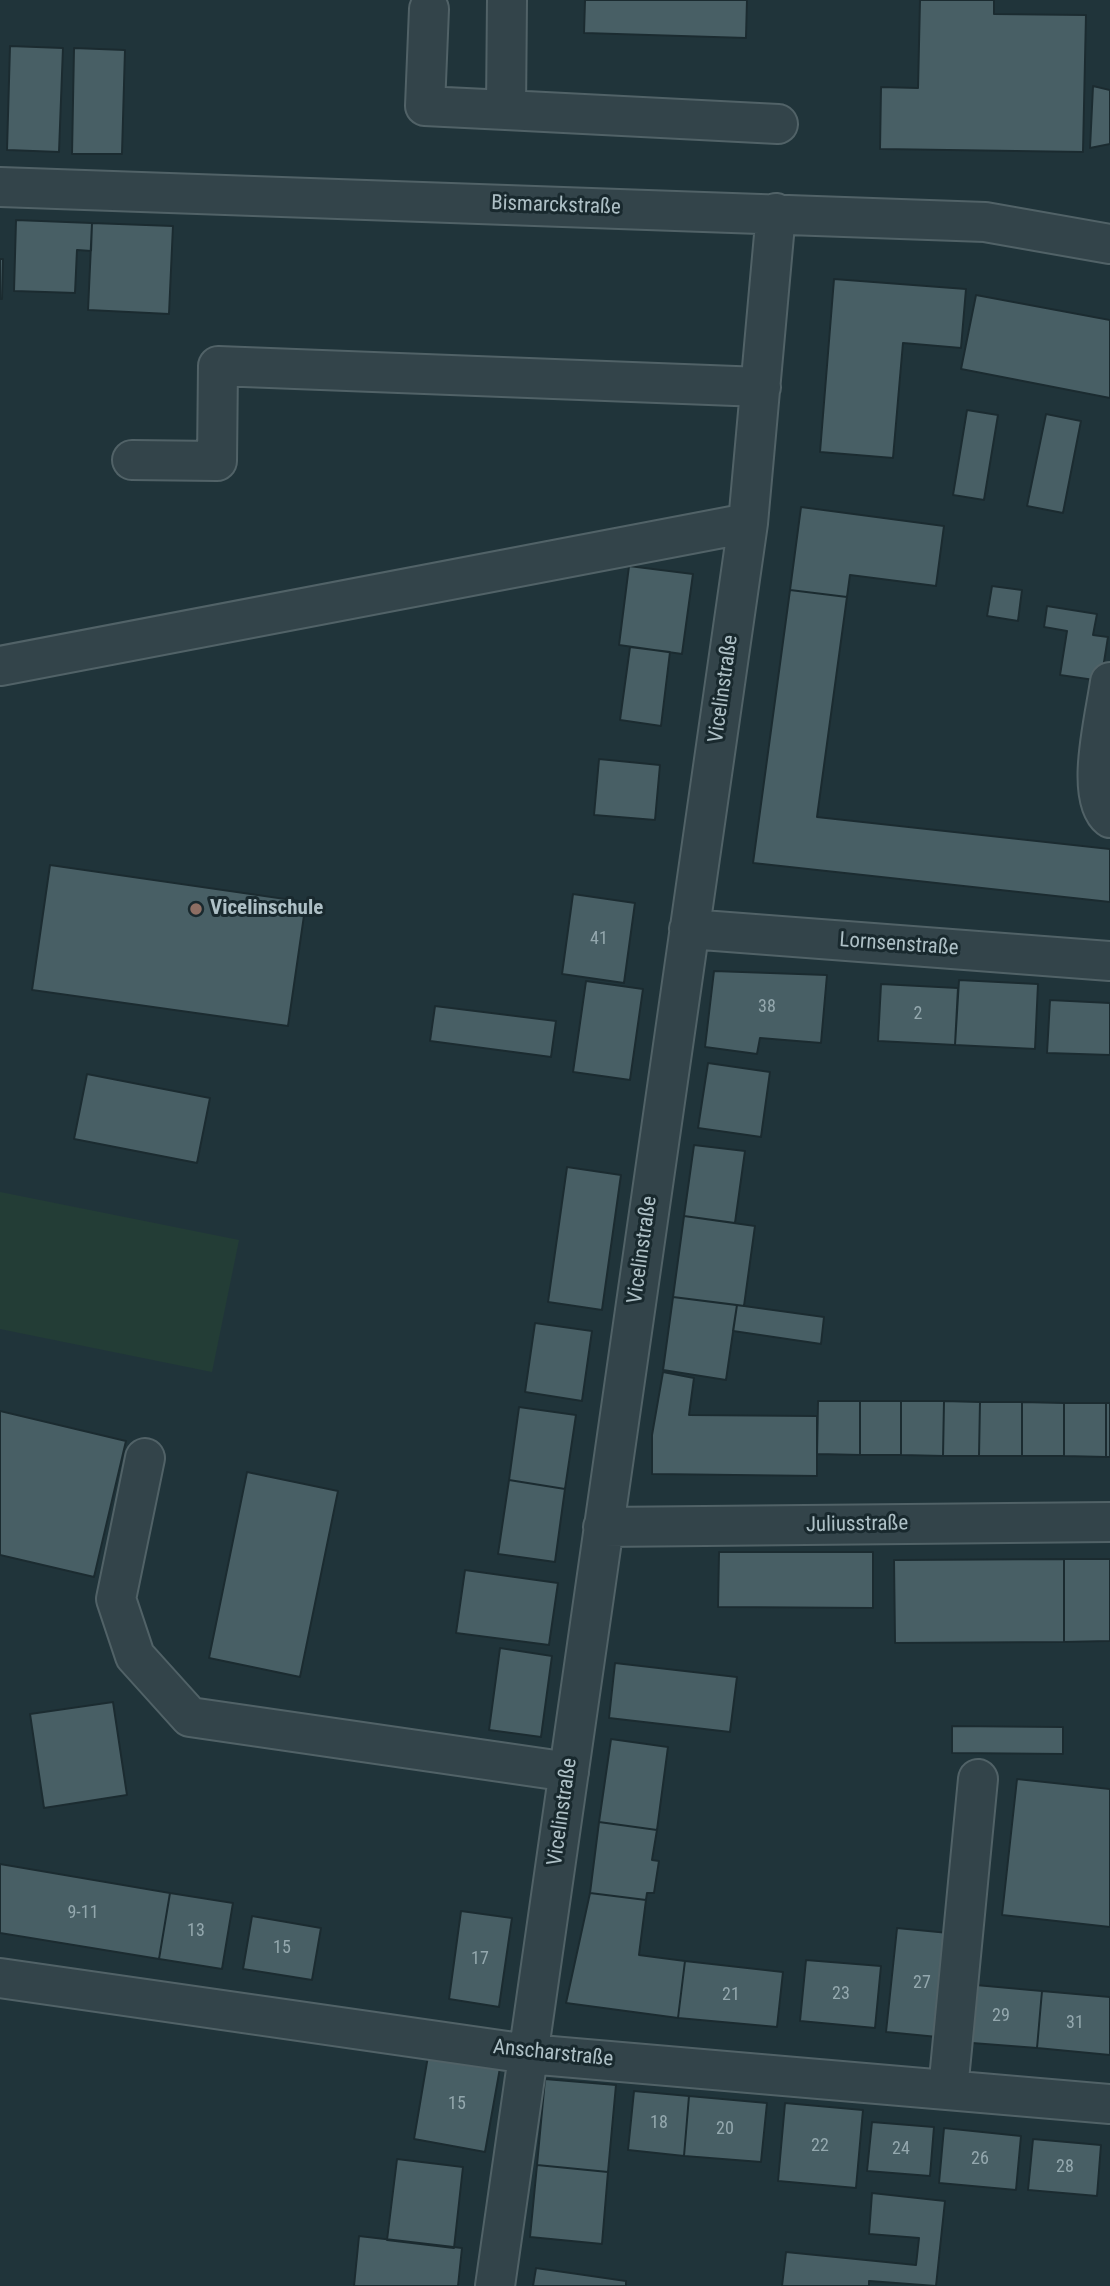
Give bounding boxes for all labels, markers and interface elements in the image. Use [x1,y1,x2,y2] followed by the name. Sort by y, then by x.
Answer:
[491,191,621,221] street label: Bismarckstraße
[704,633,744,745] street label: Vicelinstraße
[210,896,323,922] place label: Vicelinschule
[188,901,204,917] marker: Vicelinschule
[590,928,608,950] house number: 41
[839,928,959,962] street label: Lornsenstraße
[758,996,776,1018] house number: 38
[914,1003,922,1025] house number: 2
[623,1194,663,1306] street label: Vicelinstraße
[806,1512,908,1538] street label: Juliusstraße
[543,1756,583,1868] street label: Vicelinstraße
[67,1902,99,1924] house number: 9-11
[187,1920,205,1942] house number: 13
[273,1937,291,1959] house number: 15
[471,1948,489,1970] house number: 17
[913,1972,931,1994] house number: 27
[832,1983,850,2005] house number: 23
[722,1984,740,2006] house number: 21
[992,2005,1010,2027] house number: 29
[1066,2012,1084,2034] house number: 31
[492,2035,614,2073] street label: Anscharstraße
[448,2093,466,2115] house number: 15
[650,2112,668,2134] house number: 18
[716,2118,734,2140] house number: 20
[811,2135,829,2157] house number: 22
[892,2138,910,2160] house number: 24
[971,2148,989,2170] house number: 26
[1056,2156,1074,2178] house number: 28

